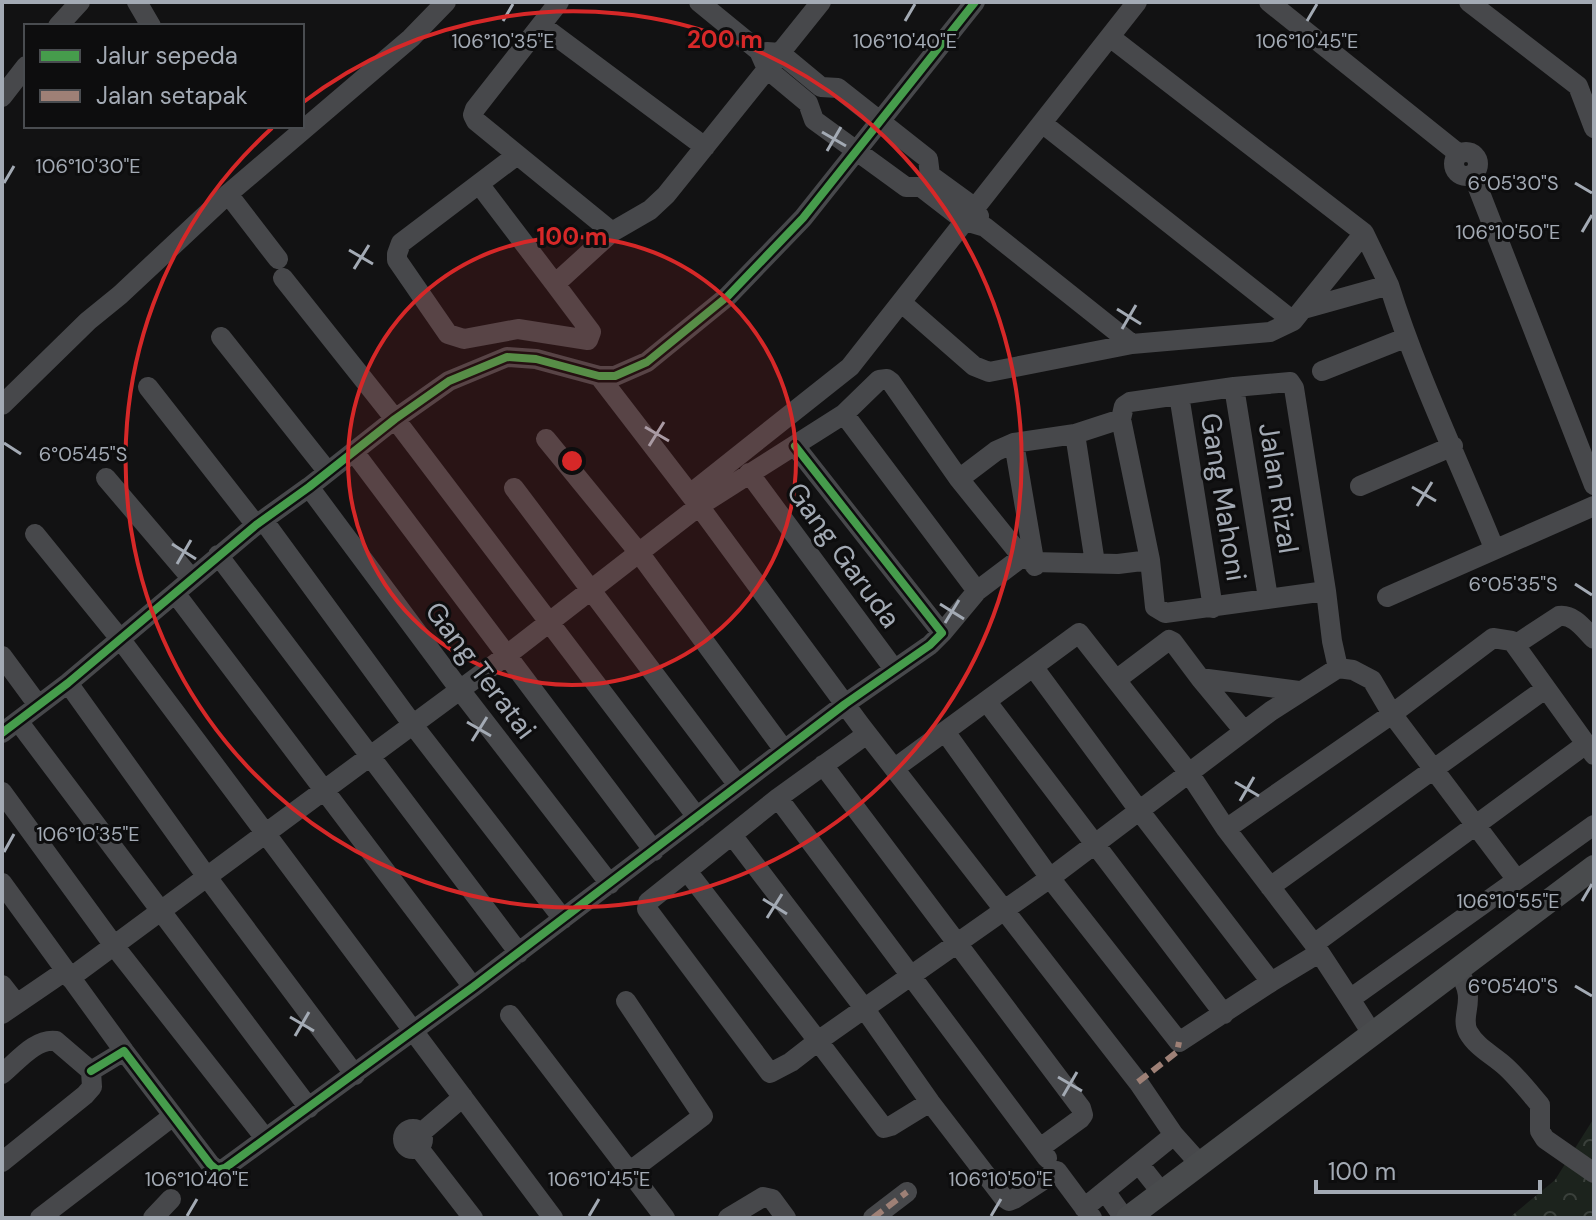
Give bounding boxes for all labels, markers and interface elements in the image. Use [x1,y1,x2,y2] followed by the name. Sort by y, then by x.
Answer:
[24,24,304,128] legend
[687,24,763,55] text: 200 m
[451,28,555,54] text: 106°10'35"E
[853,28,957,54] text: 106°10'40"E
[1256,28,1358,54] text: 106°10'45"E
[96,40,238,71] text: Jalur sepeda
[96,80,248,111] text: Jalan setapak
[35,153,141,179] text: 106°10'30"E
[1467,170,1559,196] text: 6°05'30"S
[1456,219,1560,245] text: 106°10'50"E
[537,221,607,252] text: 100 m
[1192,410,1255,584] street label: Gang Mahoni
[1250,420,1307,556] street label: Jalan Rizal
[39,441,127,467] text: 6°05'45"S
[558,447,586,475] centre of rings
[778,475,909,635] street label: Gang Garuda
[1468,571,1558,597] text: 6°05'35"S
[417,594,544,746] street label: Gang Teratai
[36,821,140,847] text: 106°10'35"E
[1456,888,1560,914] text: 106°10'55"E
[1468,973,1558,999] text: 6°05'40"S
[1316,1144,1540,1194] scale bar
[1328,1156,1396,1187] text: 100 m
[145,1166,249,1192] text: 106°10'40"E
[548,1166,650,1192] text: 106°10'45"E
[949,1166,1053,1192] text: 106°10'50"E

